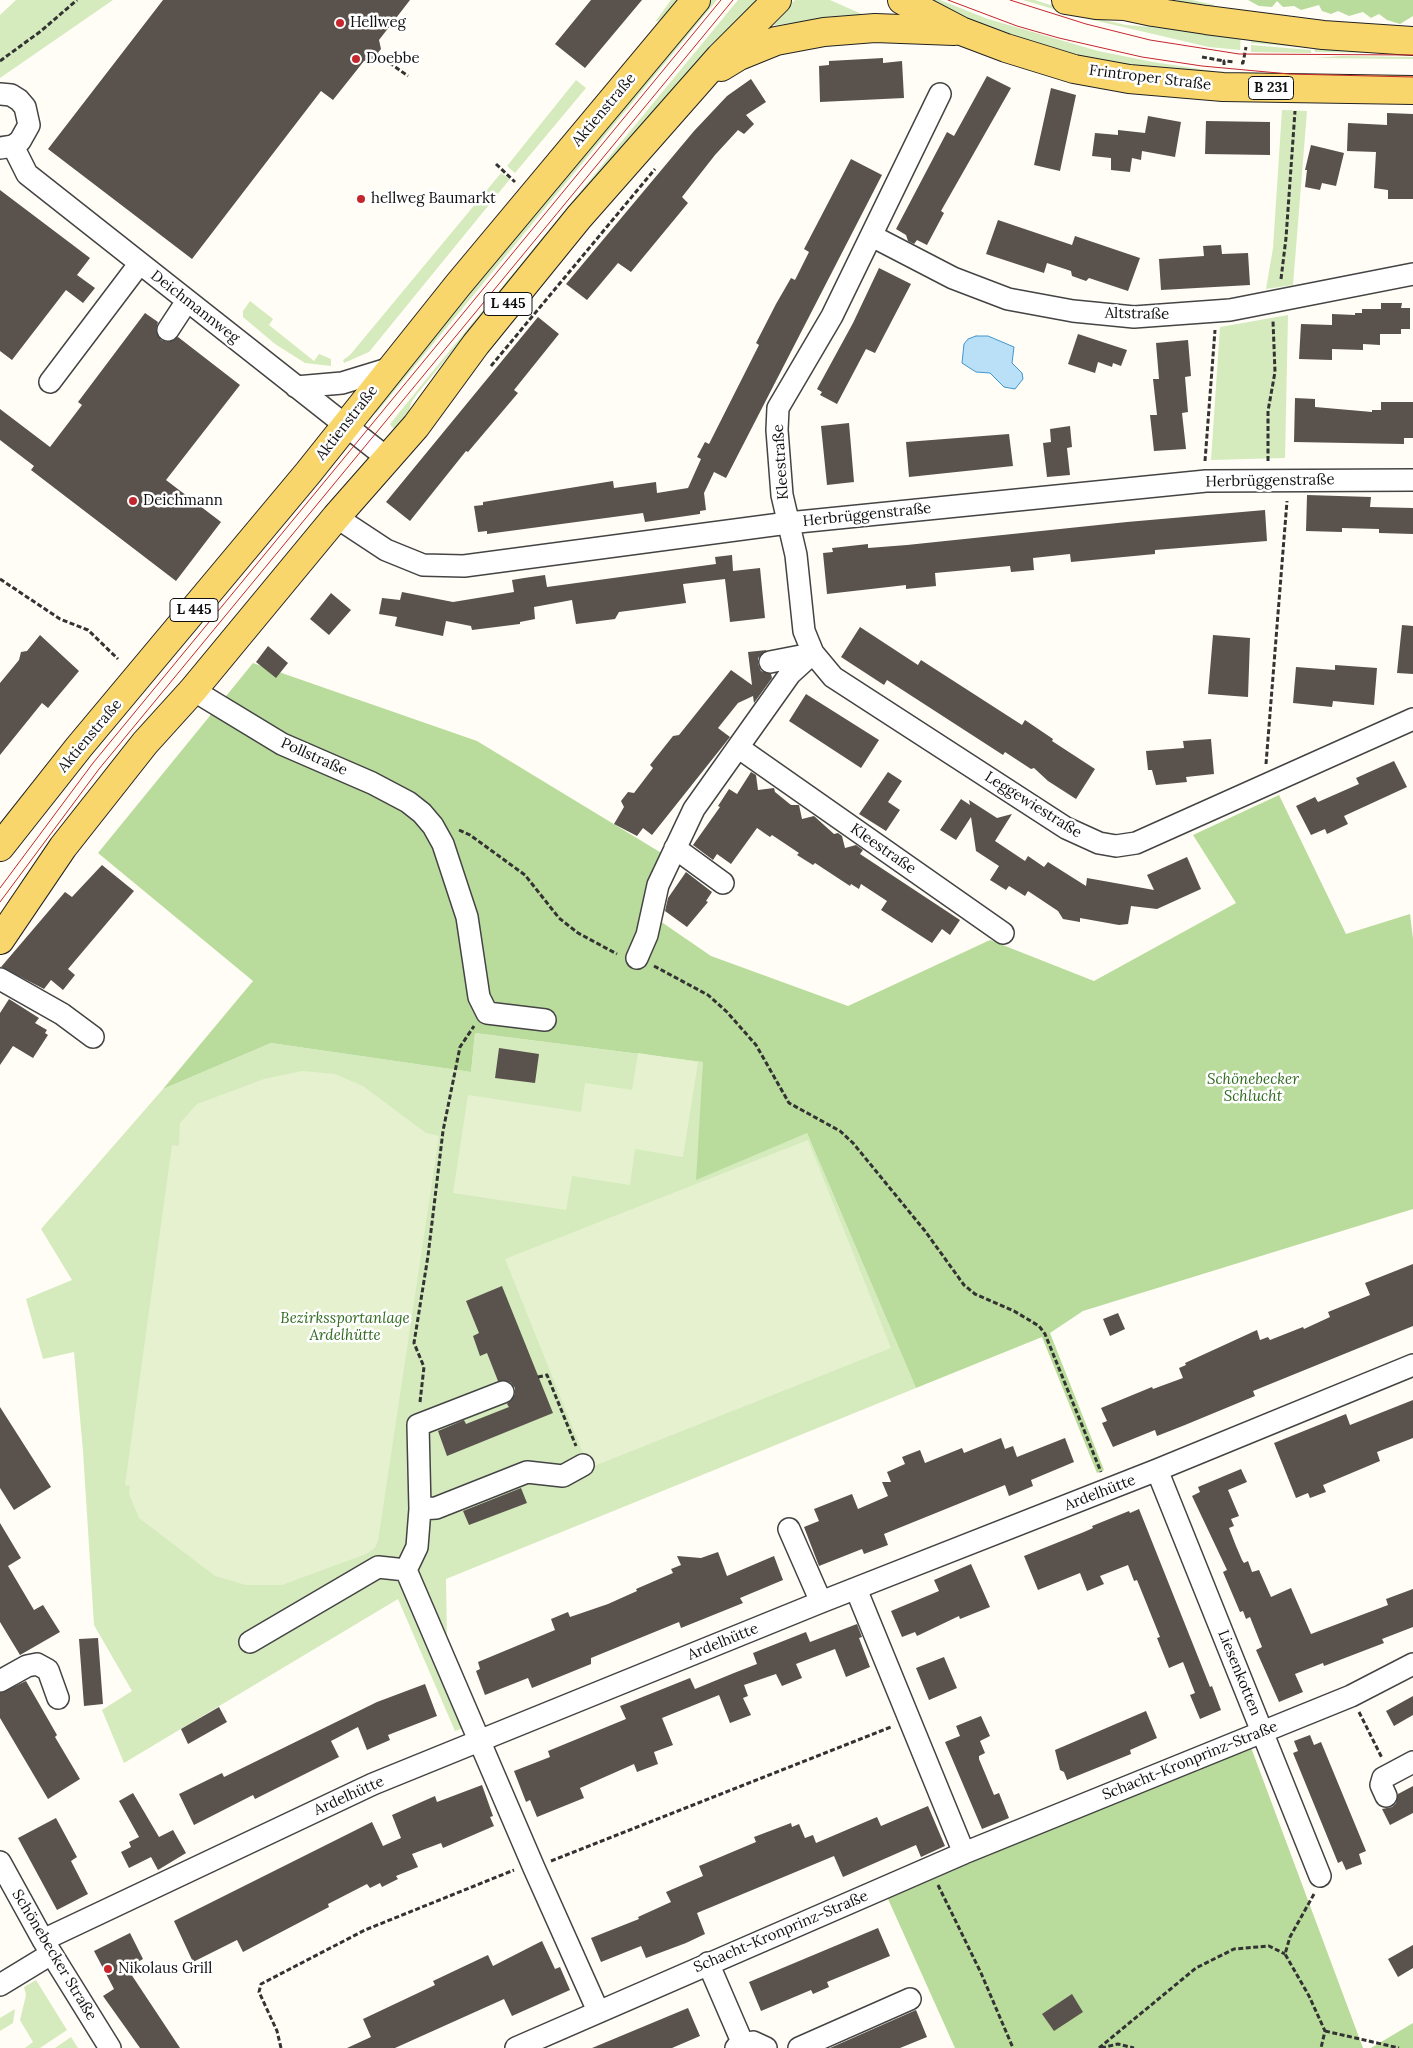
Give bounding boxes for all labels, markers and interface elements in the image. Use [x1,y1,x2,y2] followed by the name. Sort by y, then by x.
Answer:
[350,14,406,32] place label: Hellweg
[334,17,346,29] marker: Hellweg
[366,50,420,68] place label: Doebbe
[350,53,362,65] marker: Doebbe
[1088,62,1212,94] street label: Frintroper Straße
[568,70,640,150] street label: Aktienstraße
[1248,76,1294,100] road number: B 231
[371,190,496,208] place label: hellweg Baumarkt
[355,193,367,205] marker: hellweg Baumarkt
[147,267,243,347] street label: Deichmannweg
[484,292,532,316] road number: L 445
[1105,304,1169,324] street label: Altstraße
[312,382,382,464] street label: Aktienstraße
[769,424,793,500] street label: Kleestraße
[1205,471,1335,491] street label: Herbrüggenstraße
[143,492,223,510] place label: Deichmann
[127,495,139,507] marker: Deichmann
[802,499,932,531] street label: Herbrüggenstraße
[170,598,218,622] road number: L 445
[54,696,126,776] street label: Aktienstraße
[278,734,350,780] street label: Pollstraße
[981,768,1085,842] street label: Leggewiestraße
[847,820,919,878] street label: Kleestraße
[1207,1071,1299,1106] park label: Schönebecker Schlucht
[280,1310,410,1345] park label: Bezirkssportanlage Ardelhütte
[1062,1471,1138,1515] street label: Ardelhütte
[685,1620,761,1664] street label: Ardelhütte
[1214,1627,1264,1719] street label: Liesenkotten
[1100,1718,1280,1804] street label: Schacht-Kronprinz-Straße
[311,1773,387,1819] street label: Ardelhütte
[8,1886,100,2024] street label: Schönebecker Straße
[691,1887,871,1977] street label: Schacht-Kronprinz-Straße
[118,1960,212,1978] place label: Nikolaus Grill
[102,1963,114,1975] marker: Nikolaus Grill

